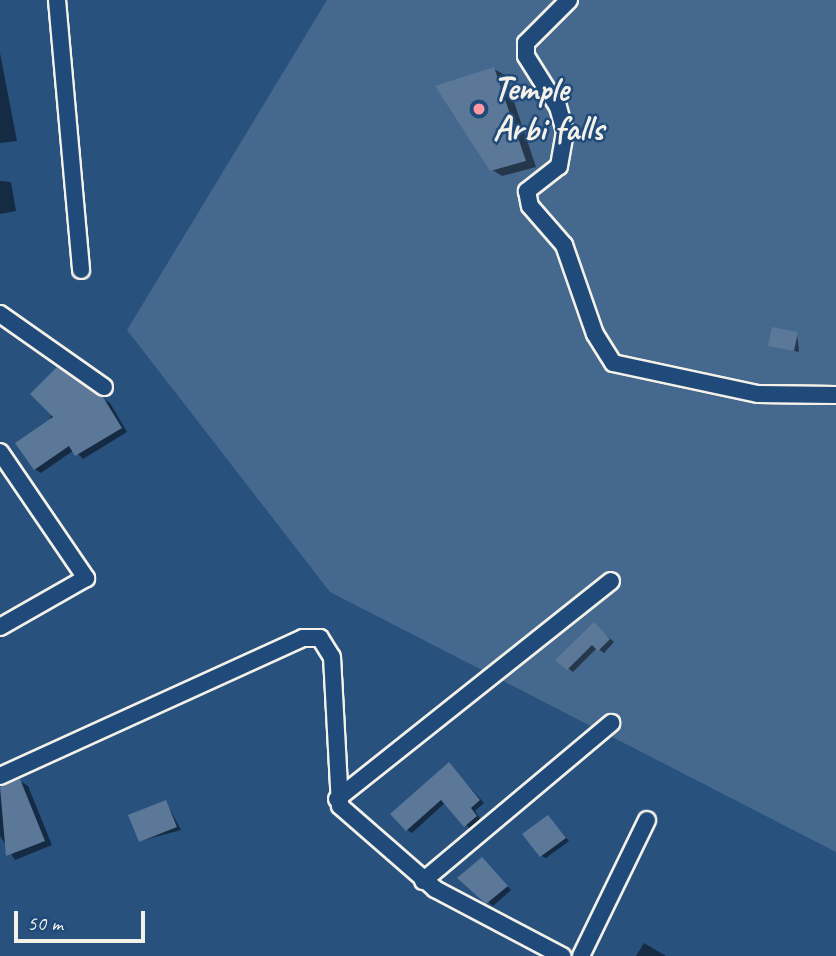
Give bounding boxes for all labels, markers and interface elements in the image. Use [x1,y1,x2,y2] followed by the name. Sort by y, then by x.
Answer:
[493,68,604,150] place label: Temple Arbi falls
[471,101,487,117] marker: Temple Arbi falls
[18,897,149,941] scale bar
[27,910,63,936] text: 50 m

